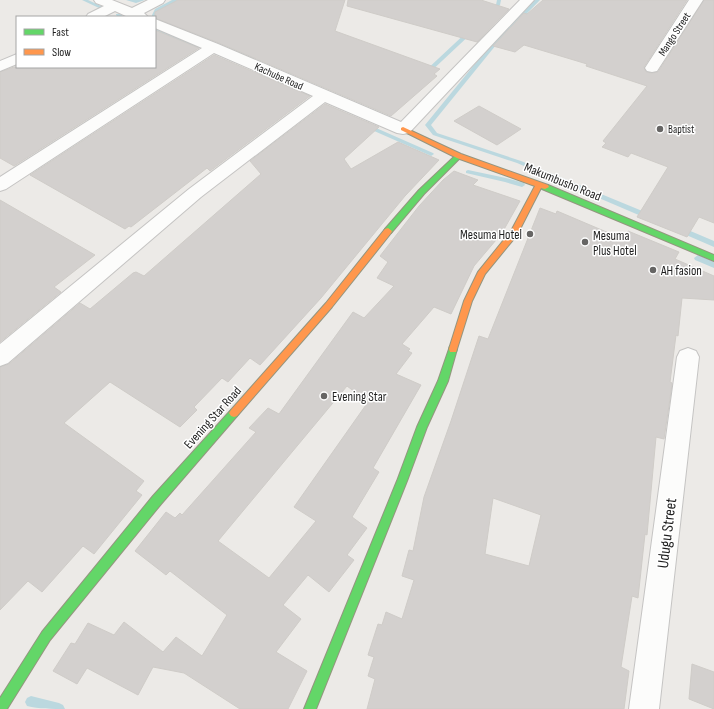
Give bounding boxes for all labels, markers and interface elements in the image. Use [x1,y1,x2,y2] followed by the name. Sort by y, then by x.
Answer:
[656,10,694,59] street label: Mango Street
[16,16,156,68] legend
[52,25,69,40] text: Fast
[52,45,71,60] text: Slow
[252,60,306,93] street label: Kachube Road
[668,123,695,136] place label: Baptist
[655,124,665,134] marker: Baptist
[522,159,603,205] street label: Makumbusho Road
[460,227,522,243] place label: Mesuma Hotel
[593,228,637,259] place label: Mesuma Plus Hotel
[525,229,535,239] marker: Mesuma Hotel
[580,237,590,247] marker: Mesuma Plus Hotel
[660,263,702,279] place label: AH fasion
[648,265,658,275] marker: AH fasion
[181,383,245,452] street label: Evening Star Road
[332,389,387,405] place label: Evening Star
[319,391,329,401] marker: Evening Star
[654,497,681,569] street label: Udugu Street

